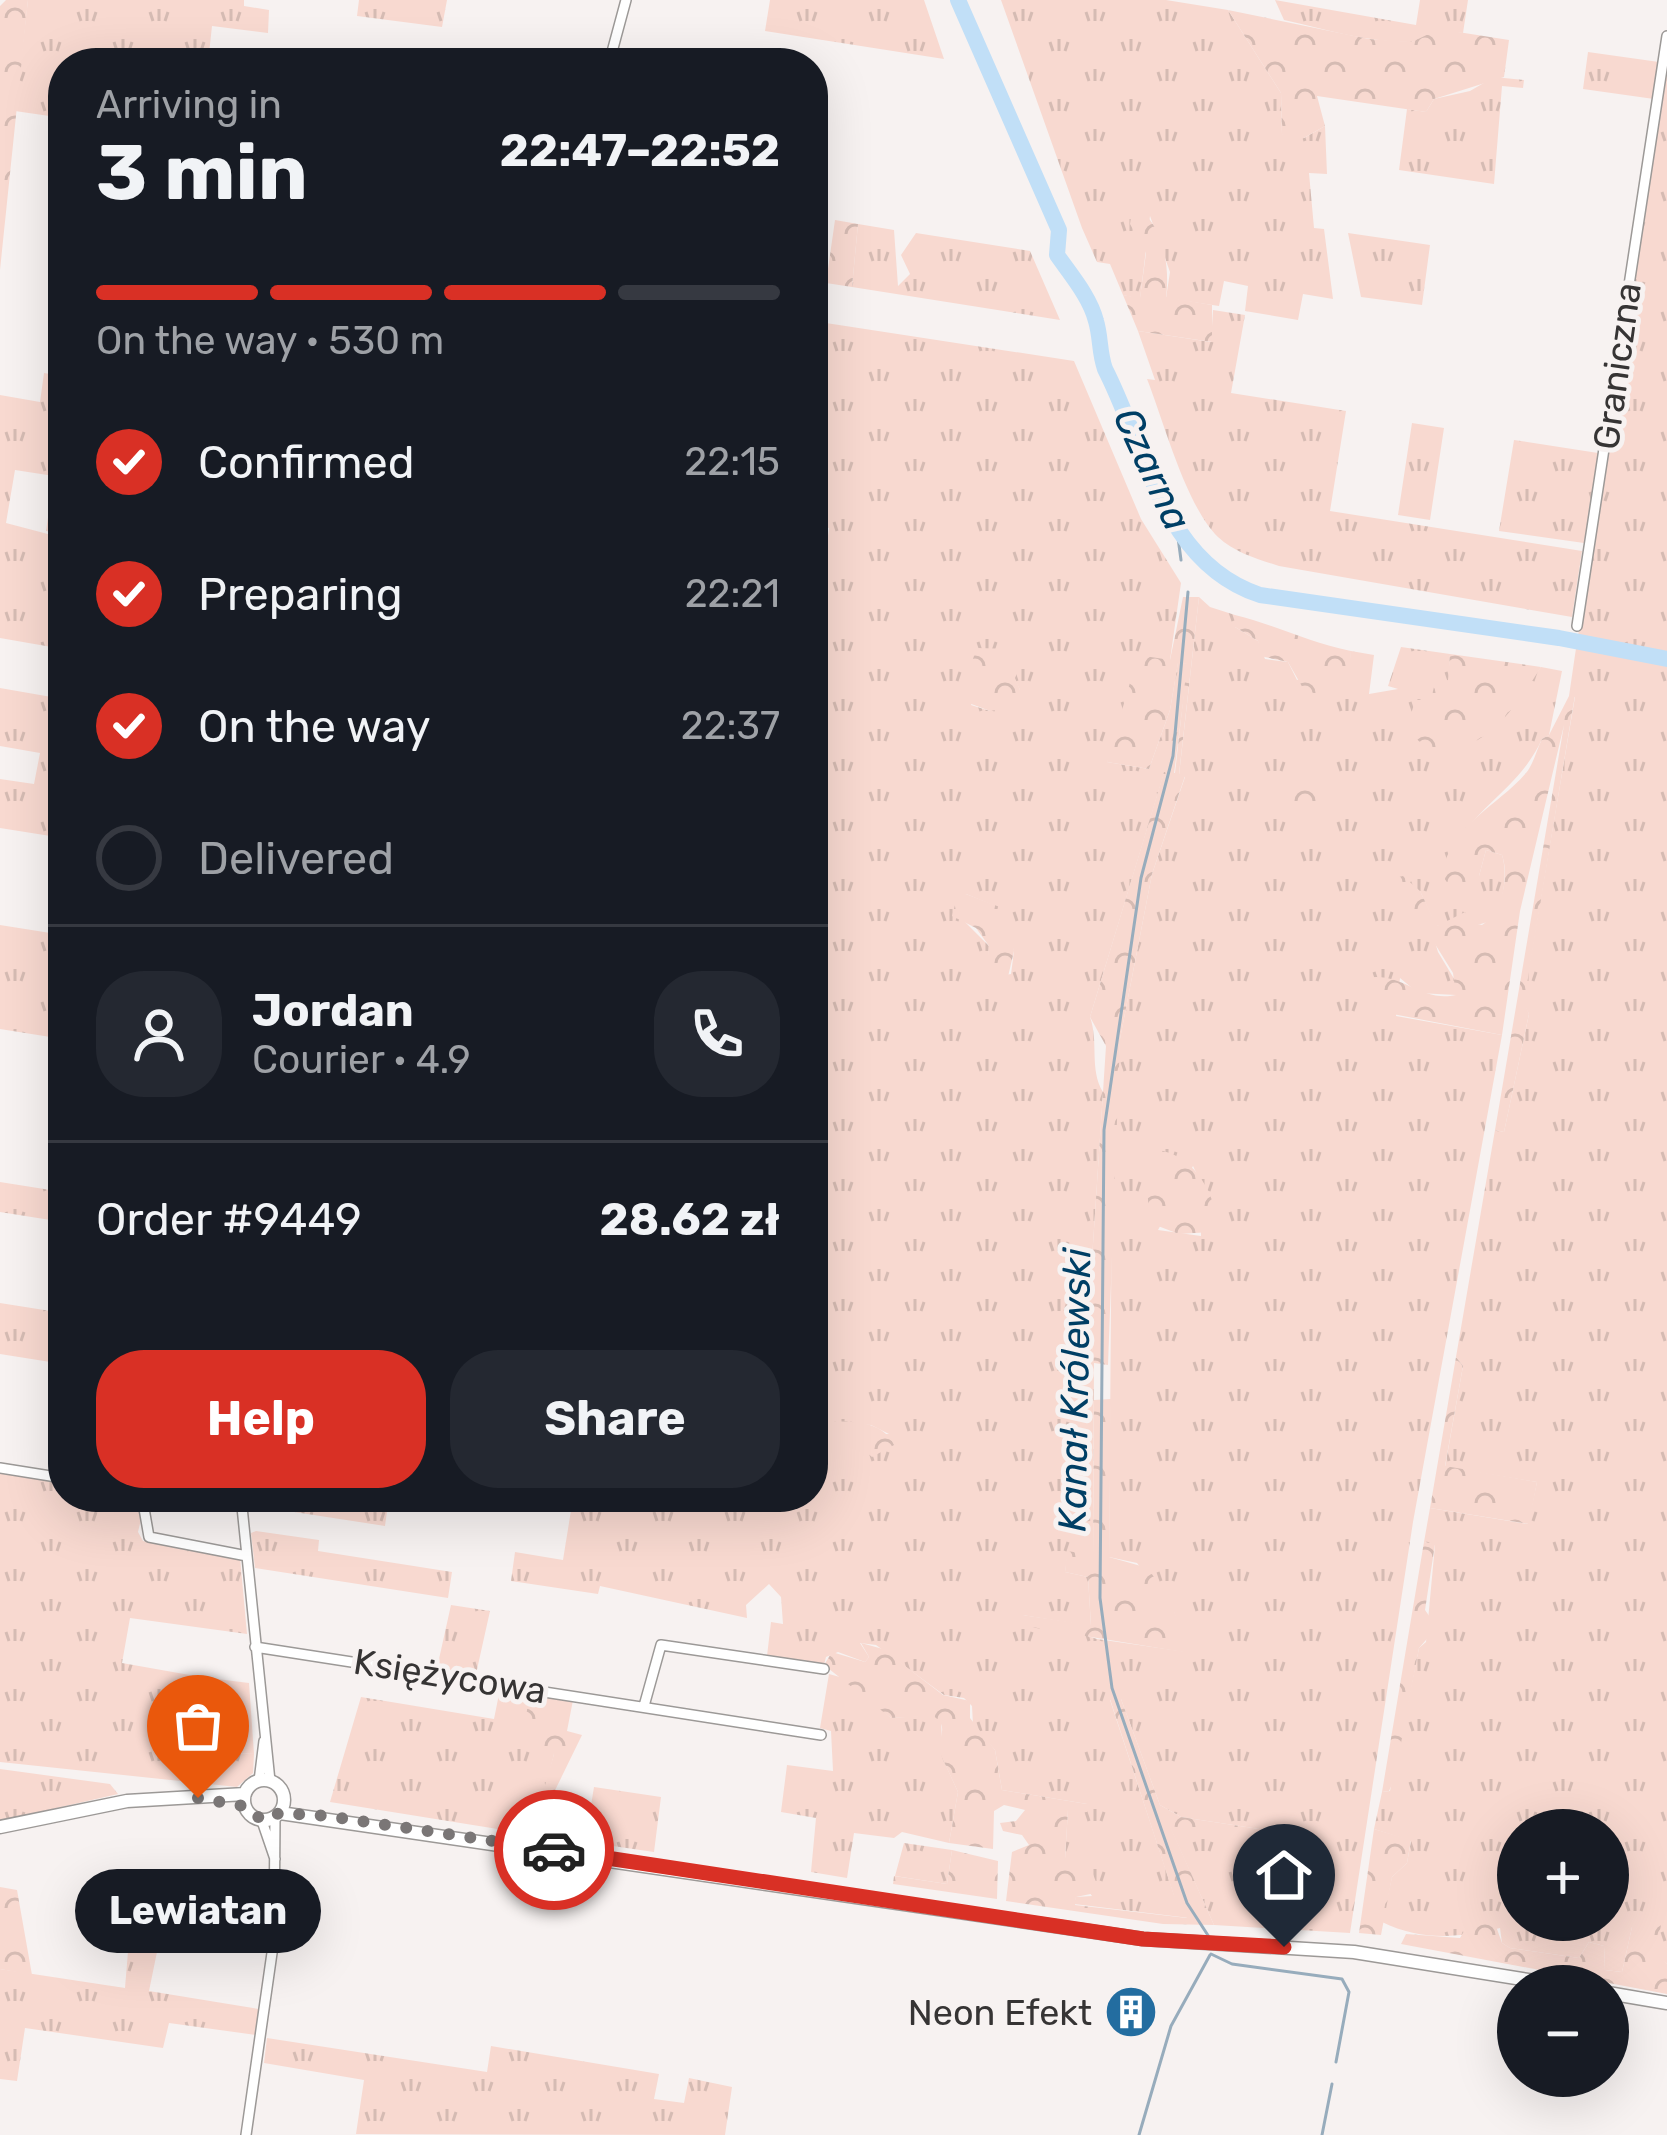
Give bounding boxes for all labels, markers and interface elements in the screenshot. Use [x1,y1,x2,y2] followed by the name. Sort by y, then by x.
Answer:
[96,82,282,128] text: Arriving in
[500,124,780,177] text: 22:47–22:52
[96,126,308,219] text: 3 min
[1584,280,1650,452] street label: Graniczna
[96,318,444,364] text: On the way · 530 m
[1104,400,1200,538] water label: Czarna
[96,429,162,495] icon: check
[198,436,415,489] text: Confirmed
[684,439,780,485] text: 22:15
[96,561,162,627] icon: check
[198,568,403,621] text: Preparing
[685,571,780,617] text: 22:21
[96,693,162,759] icon: check
[198,700,431,753] text: On the way
[681,703,780,749] text: 22:37
[198,832,394,885] text: Delivered
[96,971,222,1097] button: person
[654,971,780,1097] button: phone
[252,984,414,1037] text: Jordan
[252,1037,471,1083] text: Courier · 4.9
[96,1193,362,1246] text: Order #9449
[599,1193,780,1246] text: 28.62 zł
[1050,1246,1100,1532] water label: Kanał Królewski
[96,1350,426,1488] button: Help
[450,1350,780,1488] button: Share
[351,1640,549,1712] street label: Księżycowa
[147,1675,249,1798] pin
[165,1693,231,1759] icon: bag
[494,1790,614,1910] courier
[1497,1809,1629,2097] map controls
[1497,1809,1629,1941] button: +
[521,1817,587,1883] icon: car
[1233,1824,1335,1947] pin
[1251,1842,1317,1908] icon: home
[75,1870,321,1954] callout: Lewiatan
[109,1888,287,1934] text: Lewiatan
[1497,1965,1629,2097] button: −
[1103,1984,1159,2040] building icon: Neon Efekt
[908,1991,1092,2034] place label: Neon Efekt

